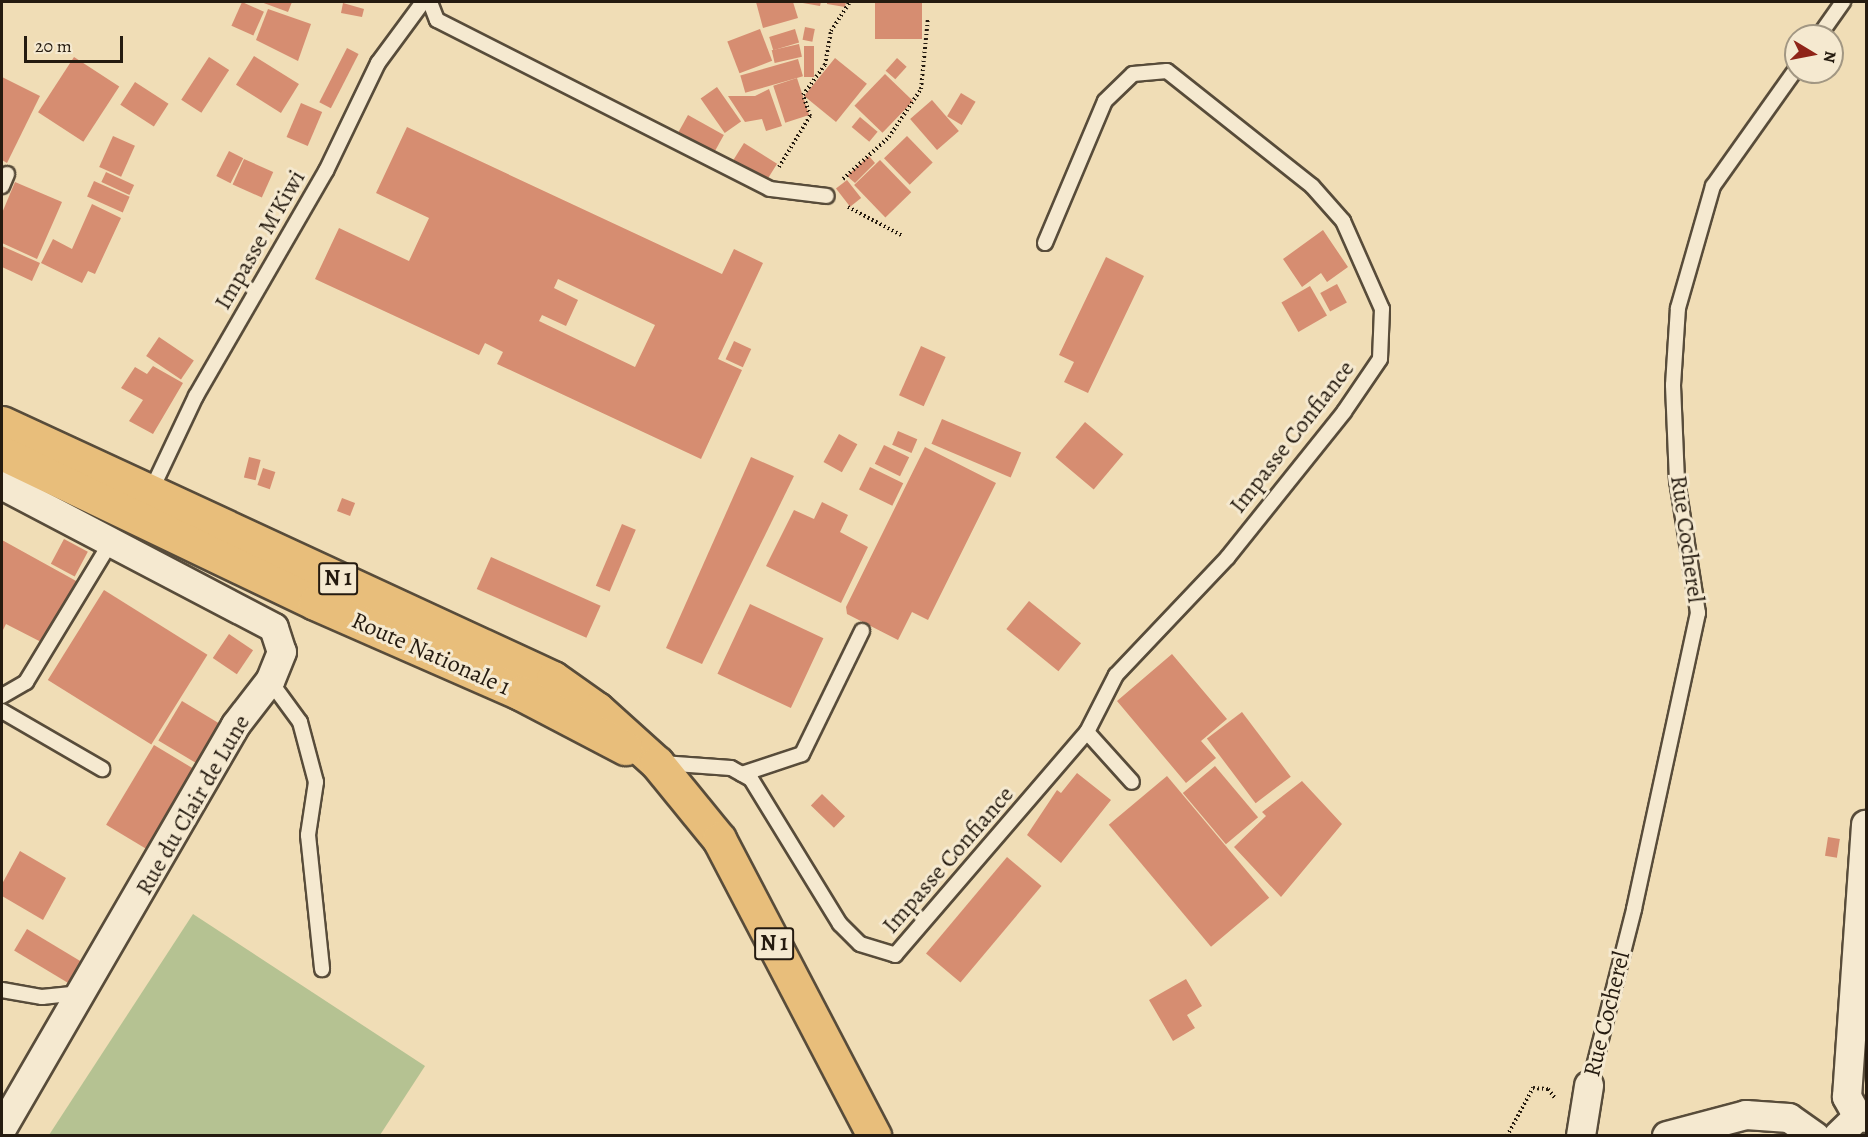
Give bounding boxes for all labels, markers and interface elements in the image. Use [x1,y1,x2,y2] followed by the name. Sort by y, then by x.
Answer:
[27,24,126,62] scale bar
[1784,24,1844,84] north arrow
[35,34,72,58] text: 20 m
[1818,49,1842,64] text: N
[208,165,312,315] street label: Impasse M'Kiwi
[1223,355,1361,519] street label: Impasse Confiance
[1664,474,1710,604] street label: Rue Cocherel
[317,560,359,598] road number: N 1
[347,606,515,702] street label: Route Nationale 1
[130,710,256,900] street label: Rue du Clair de Lune
[876,780,1020,940] street label: Impasse Confiance
[753,925,795,963] road number: N 1
[1578,948,1636,1080] street label: Rue Cocherel

